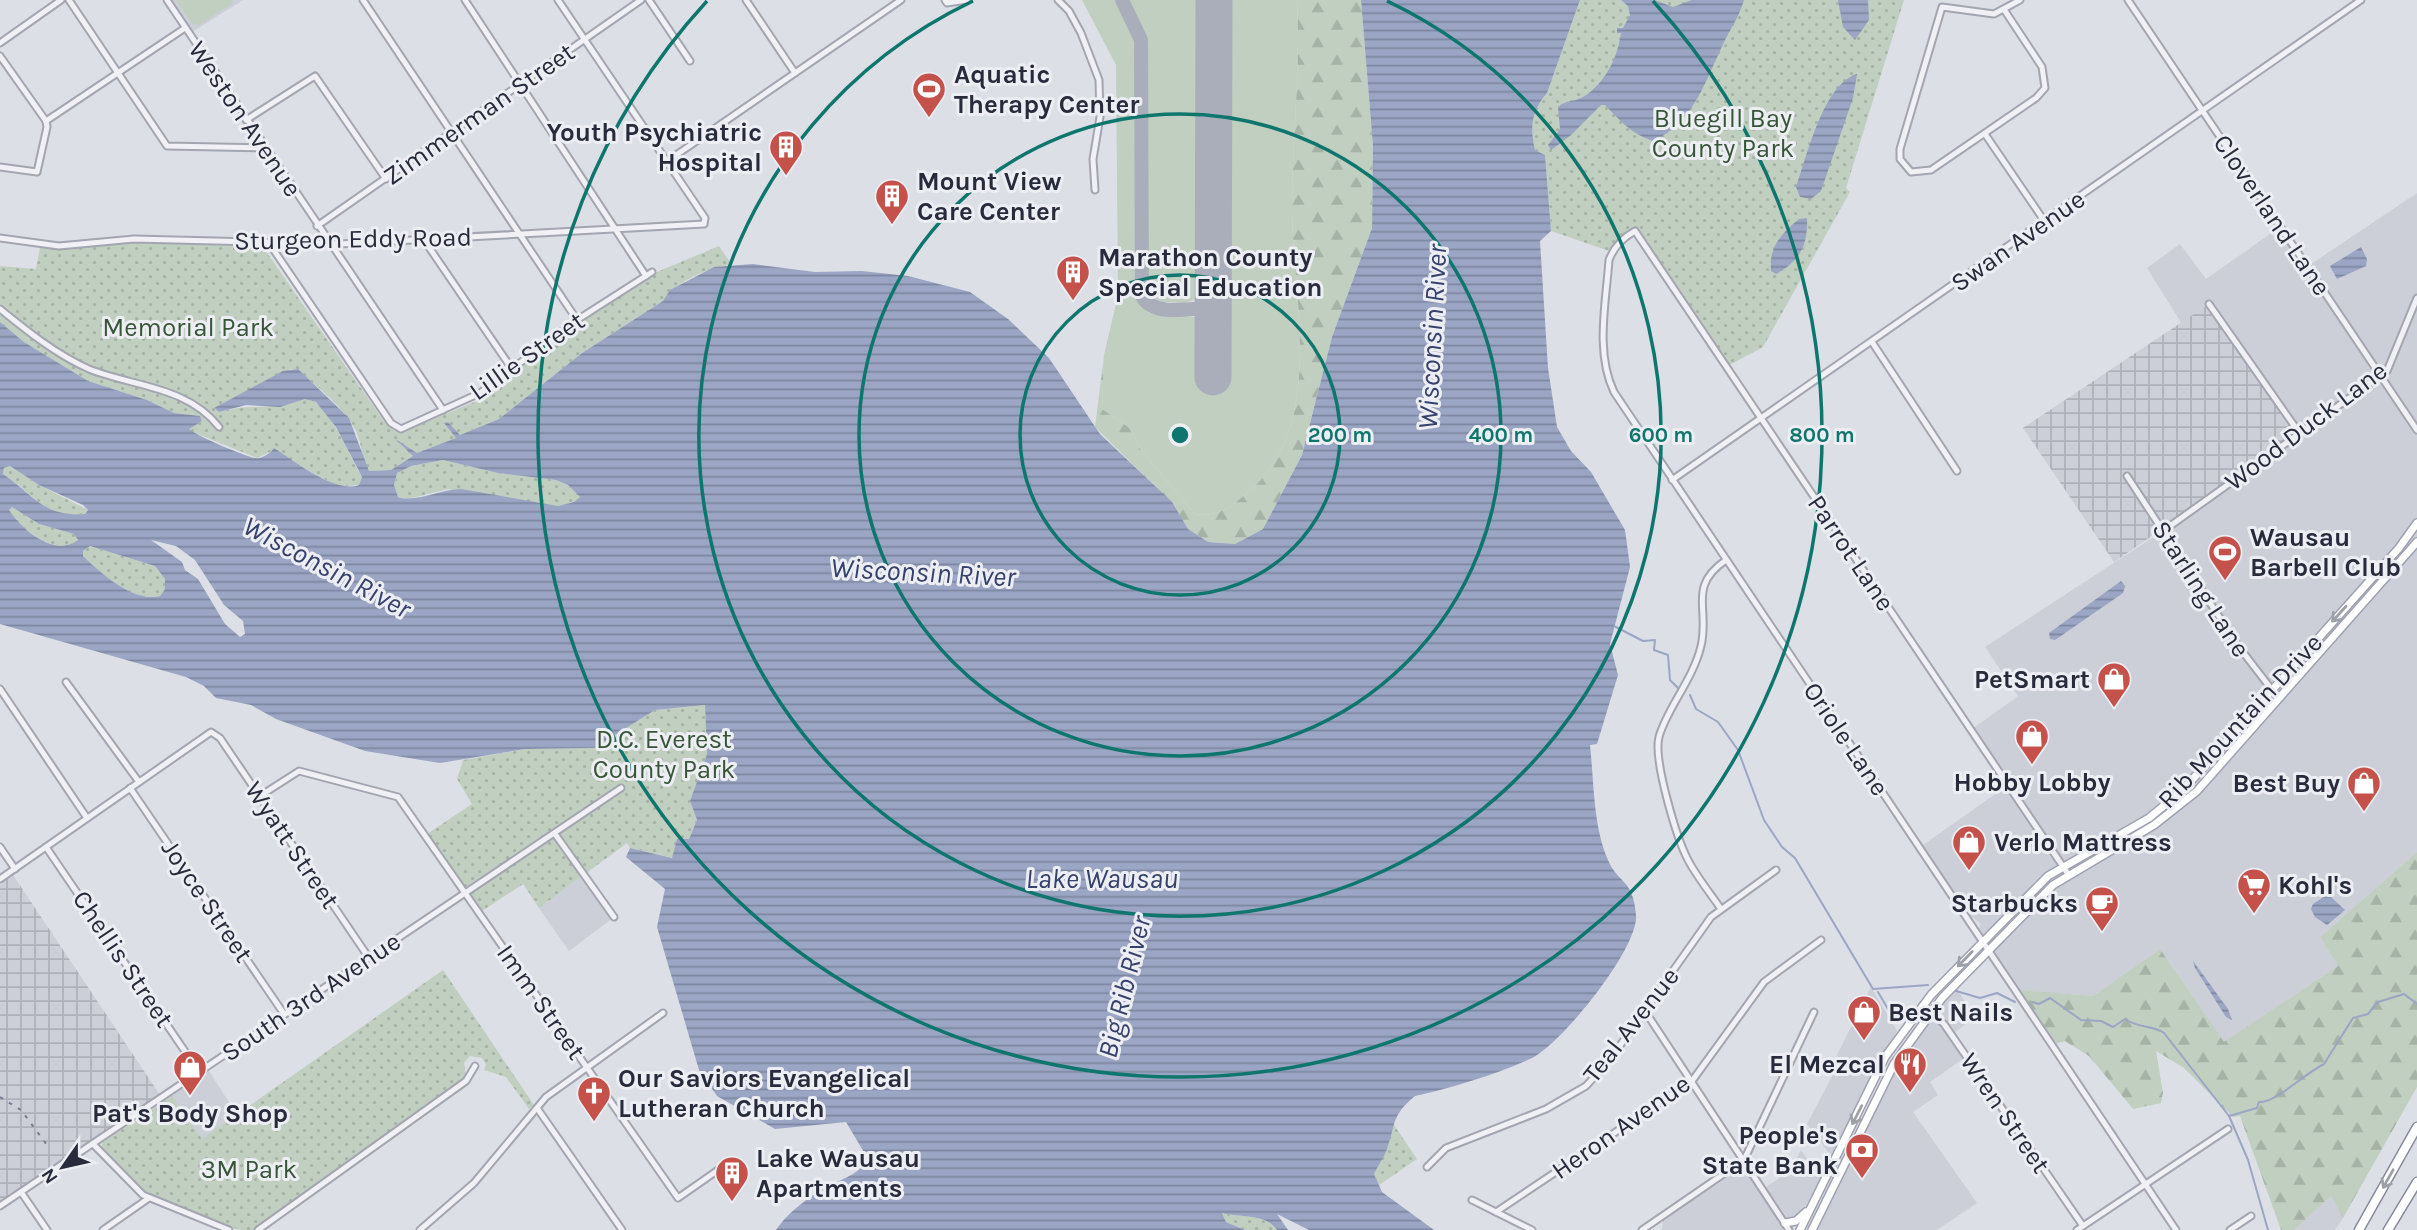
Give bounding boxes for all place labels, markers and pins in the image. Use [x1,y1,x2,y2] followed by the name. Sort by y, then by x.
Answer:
[954,59,1140,120] place label: Aquatic Therapy Center
[910,70,948,119] sports icon: Aquatic Therapy Center
[547,117,762,178] place label: Youth Psychiatric Hospital
[767,128,805,177] building icon: Youth Psychiatric Hospital
[917,166,1062,227] place label: Mount View Care Center
[873,177,911,226] building icon: Mount View Care Center
[1098,242,1322,303] place label: Marathon County Special Education
[1054,253,1092,302] building icon: Marathon County Special Education
[1168,423,1192,447] centre of rings
[2250,522,2401,583] place label: Wausau Barbell Club
[2206,533,2244,582] sports icon: Wausau Barbell Club
[2095,660,2133,709] shop icon: PetSmart
[1974,664,2090,695] place label: PetSmart
[2013,717,2051,766] shop icon: Hobby Lobby
[2345,764,2383,813] shop icon: Best Buy
[1953,767,2111,798] place label: Hobby Lobby
[2233,768,2340,799] place label: Best Buy
[1950,823,1988,872] shop icon: Verlo Mattress
[1994,827,2172,858] place label: Verlo Mattress
[2235,866,2273,915] supermarket icon: Kohl's
[2278,870,2352,901] place label: Kohl's
[2083,884,2121,933] cafe icon: Starbucks
[1951,888,2078,919] place label: Starbucks
[1845,993,1883,1042] shop icon: Best Nails
[1888,997,2013,1028] place label: Best Nails
[1891,1045,1929,1094] restaurant icon: El Mezcal
[171,1048,209,1097] shop icon: Pat's Body Shop
[1769,1049,1885,1080] place label: El Mezcal
[618,1063,910,1124] place label: Our Saviors Evangelical Lutheran Church
[575,1074,613,1123] church icon: Our Saviors Evangelical Lutheran Church
[92,1098,288,1129] place label: Pat's Body Shop
[1702,1120,1838,1181] place label: People's State Bank
[1843,1131,1881,1180] bank icon: People's State Bank
[756,1143,920,1204] place label: Lake Wausau Apartments
[713,1154,751,1203] building icon: Lake Wausau Apartments

